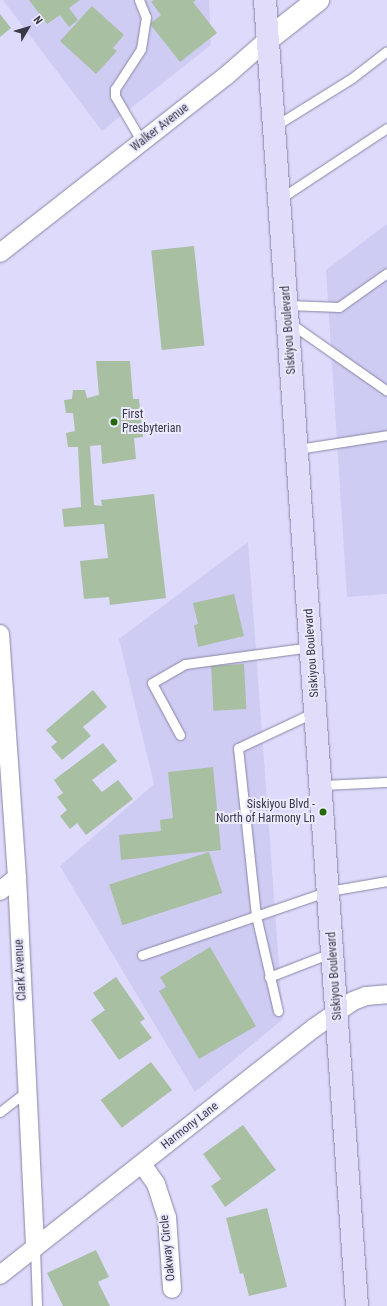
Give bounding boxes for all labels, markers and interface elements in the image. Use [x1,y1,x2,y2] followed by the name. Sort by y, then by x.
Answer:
[8,8,48,48] north arrow
[31,14,45,27] text: N
[128,101,192,155] street label: Walker Avenue
[279,285,299,375] street label: Siskiyou Boulevard
[122,408,181,436] place label: First Presbyterian
[109,417,119,427] marker: First Presbyterian
[302,608,322,698] street label: Siskiyou Boulevard
[216,798,315,826] place label: Siskiyou Blvd - North of Harmony Ln
[318,807,328,817] marker: Siskiyou Blvd - North of Harmony Ln
[325,931,345,1021] street label: Siskiyou Boulevard
[12,939,30,1001] street label: Clark Avenue
[159,1099,221,1153] street label: Harmony Lane
[157,1214,179,1282] street label: Oakway Circle

